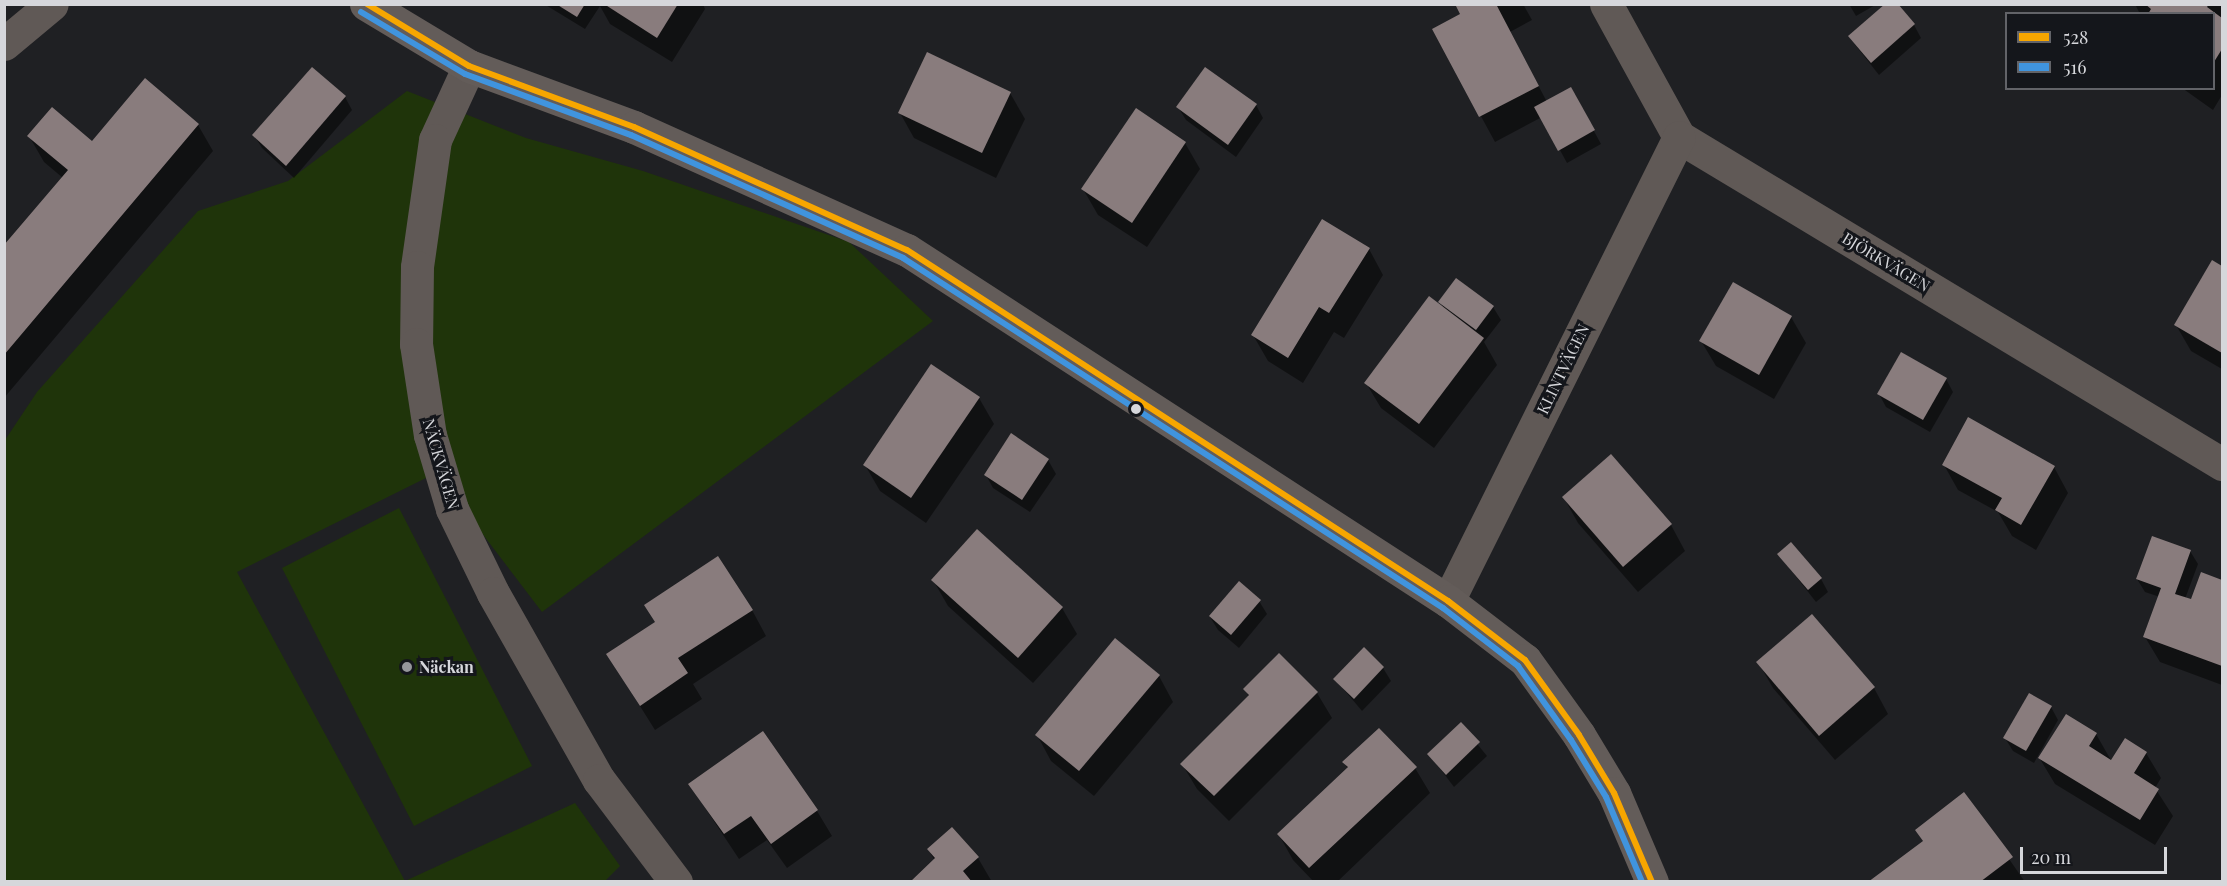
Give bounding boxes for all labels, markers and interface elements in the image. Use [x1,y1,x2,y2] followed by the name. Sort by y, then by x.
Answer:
[2005,12,2215,90] legend
[2063,25,2088,49] text: 528
[2063,55,2086,79] text: 516
[1839,228,1933,296] street label: BJÖRKVÄGEN
[1533,321,1593,417] street label: KLINTVÄGEN
[1130,403,1142,415] unlabelled marker
[419,416,463,512] street label: NÄCKVÄGEN
[419,657,474,677] place label: Näckan
[400,660,414,674] marker: Näckan
[2023,835,2170,873] scale bar
[2031,845,2071,869] text: 20 m

